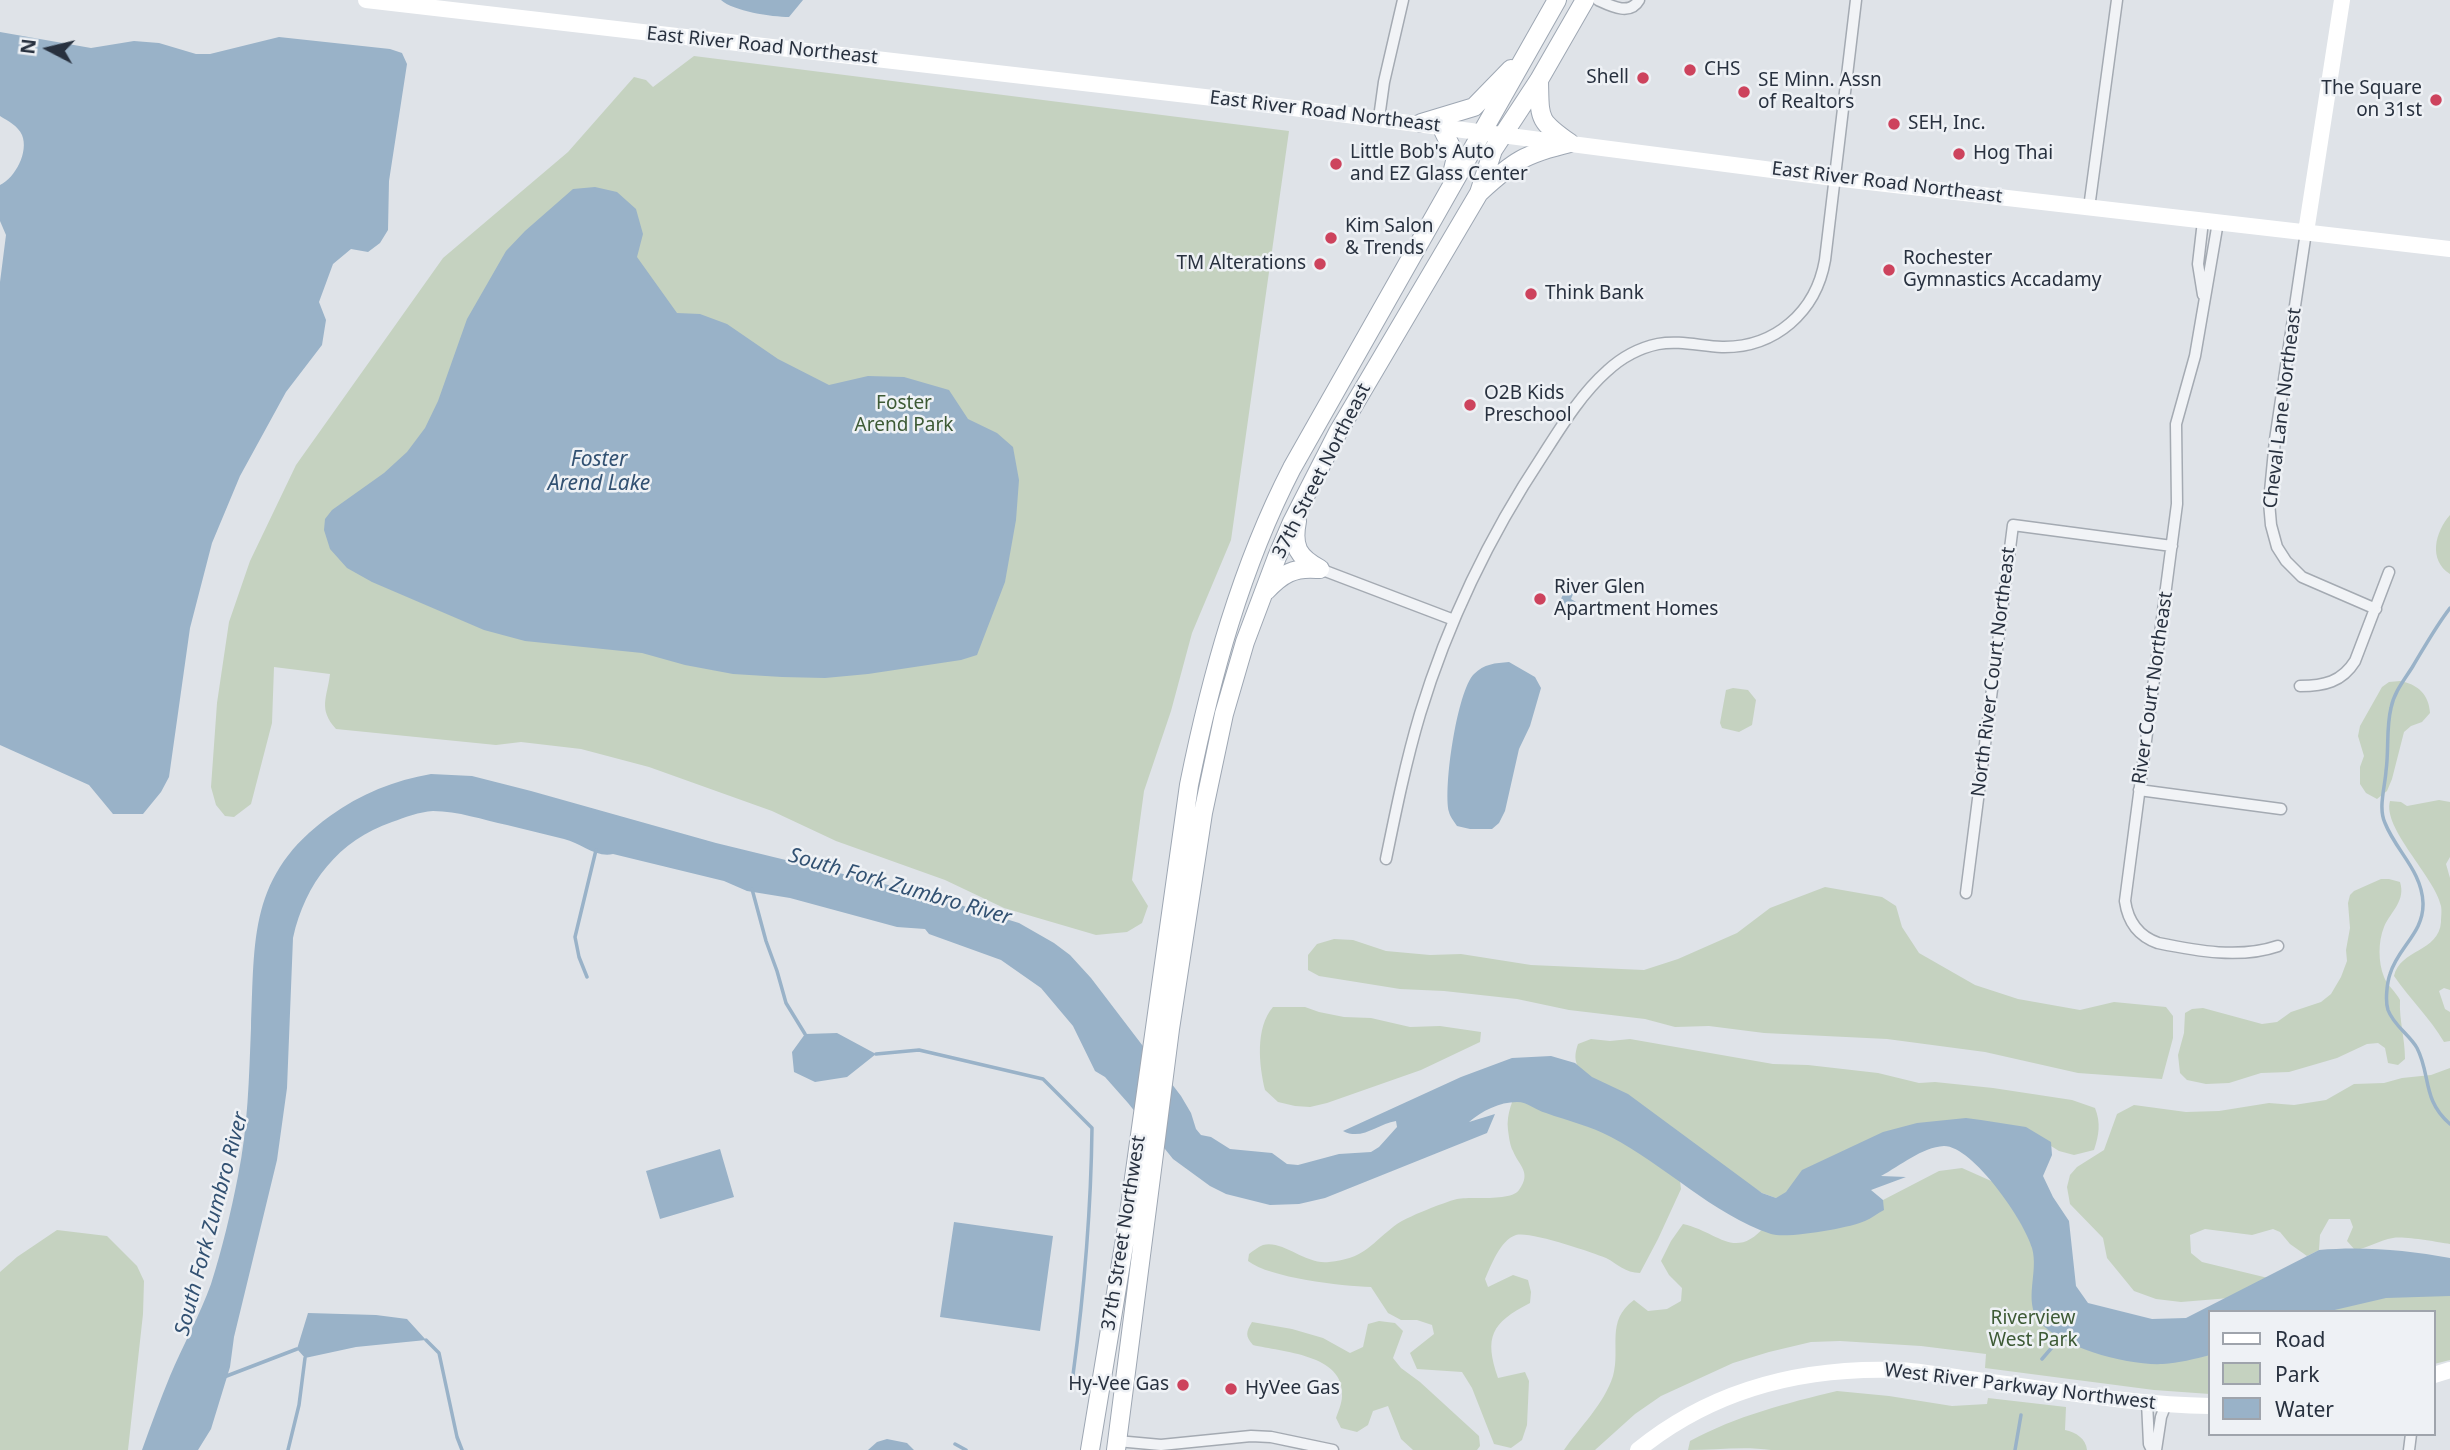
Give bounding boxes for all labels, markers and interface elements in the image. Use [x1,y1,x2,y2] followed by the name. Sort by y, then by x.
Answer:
[14,14,84,84] north arrow
[645,23,879,69] street label: East River Road Northeast
[14,37,42,56] text: N
[1704,59,1741,81] place label: CHS
[1682,62,1698,78] marker: CHS
[1586,67,1629,89] place label: Shell
[1635,70,1651,86] marker: Shell
[1758,70,1882,114] place label: SE Minn. Assn of Realtors
[2321,78,2422,122] place label: The Square on 31st
[1736,84,1752,100] marker: SE Minn. Assn of Realtors
[1208,87,1442,137] street label: East River Road Northeast
[2428,92,2444,108] marker: The Square on 31st
[1908,113,1986,135] place label: SEH, Inc.
[1886,116,1902,132] marker: SEH, Inc.
[1350,142,1528,186] place label: Little Bob's Auto and EZ Glass Center
[1973,143,2053,165] place label: Hog Thai
[1951,146,1967,162] marker: Hog Thai
[1328,156,1344,172] marker: Little Bob's Auto and EZ Glass Center
[1770,158,2004,208] street label: East River Road Northeast
[1345,216,1434,260] place label: Kim Salon & Trends
[1323,230,1339,246] marker: Kim Salon & Trends
[1903,248,2102,292] place label: Rochester Gymnastics Accadamy
[1176,253,1306,275] place label: TM Alterations
[1312,256,1328,272] marker: TM Alterations
[1881,262,1897,278] marker: Rochester Gymnastics Accadamy
[1545,283,1644,305] place label: Think Bank
[1523,286,1539,302] marker: Think Bank
[2259,306,2307,510] street label: Cheval Lane Northeast
[1268,380,1376,562] street label: 37th Street Northeast
[1484,383,1572,427] place label: O2B Kids Preschool
[855,393,953,437] park label: Foster Arend Park
[1462,397,1478,413] marker: O2B Kids Preschool
[548,447,650,497] water label: Foster Arend Lake
[1967,546,2021,798] street label: North River Court Northeast
[1554,577,1718,621] place label: River Glen Apartment Homes
[2128,590,2178,786] street label: River Court Northeast
[1532,591,1548,607] marker: River Glen Apartment Homes
[786,843,1014,931] water label: South Fork Zumbro River
[170,1109,254,1339] water label: South Fork Zumbro River
[1097,1134,1151,1332] street label: 37th Street Northwest
[1988,1308,2078,1352] park label: Riverview West Park
[2208,1310,2436,1436] legend
[2275,1325,2325,1353] text: Road
[1883,1359,2157,1415] street label: West River Parkway Northwest
[2275,1360,2319,1388] text: Park
[1068,1374,1169,1396] place label: Hy-Vee Gas
[1175,1377,1191,1393] marker: Hy-Vee Gas
[1245,1378,1340,1400] place label: HyVee Gas
[1223,1381,1239,1397] marker: HyVee Gas
[2275,1395,2334,1423] text: Water

